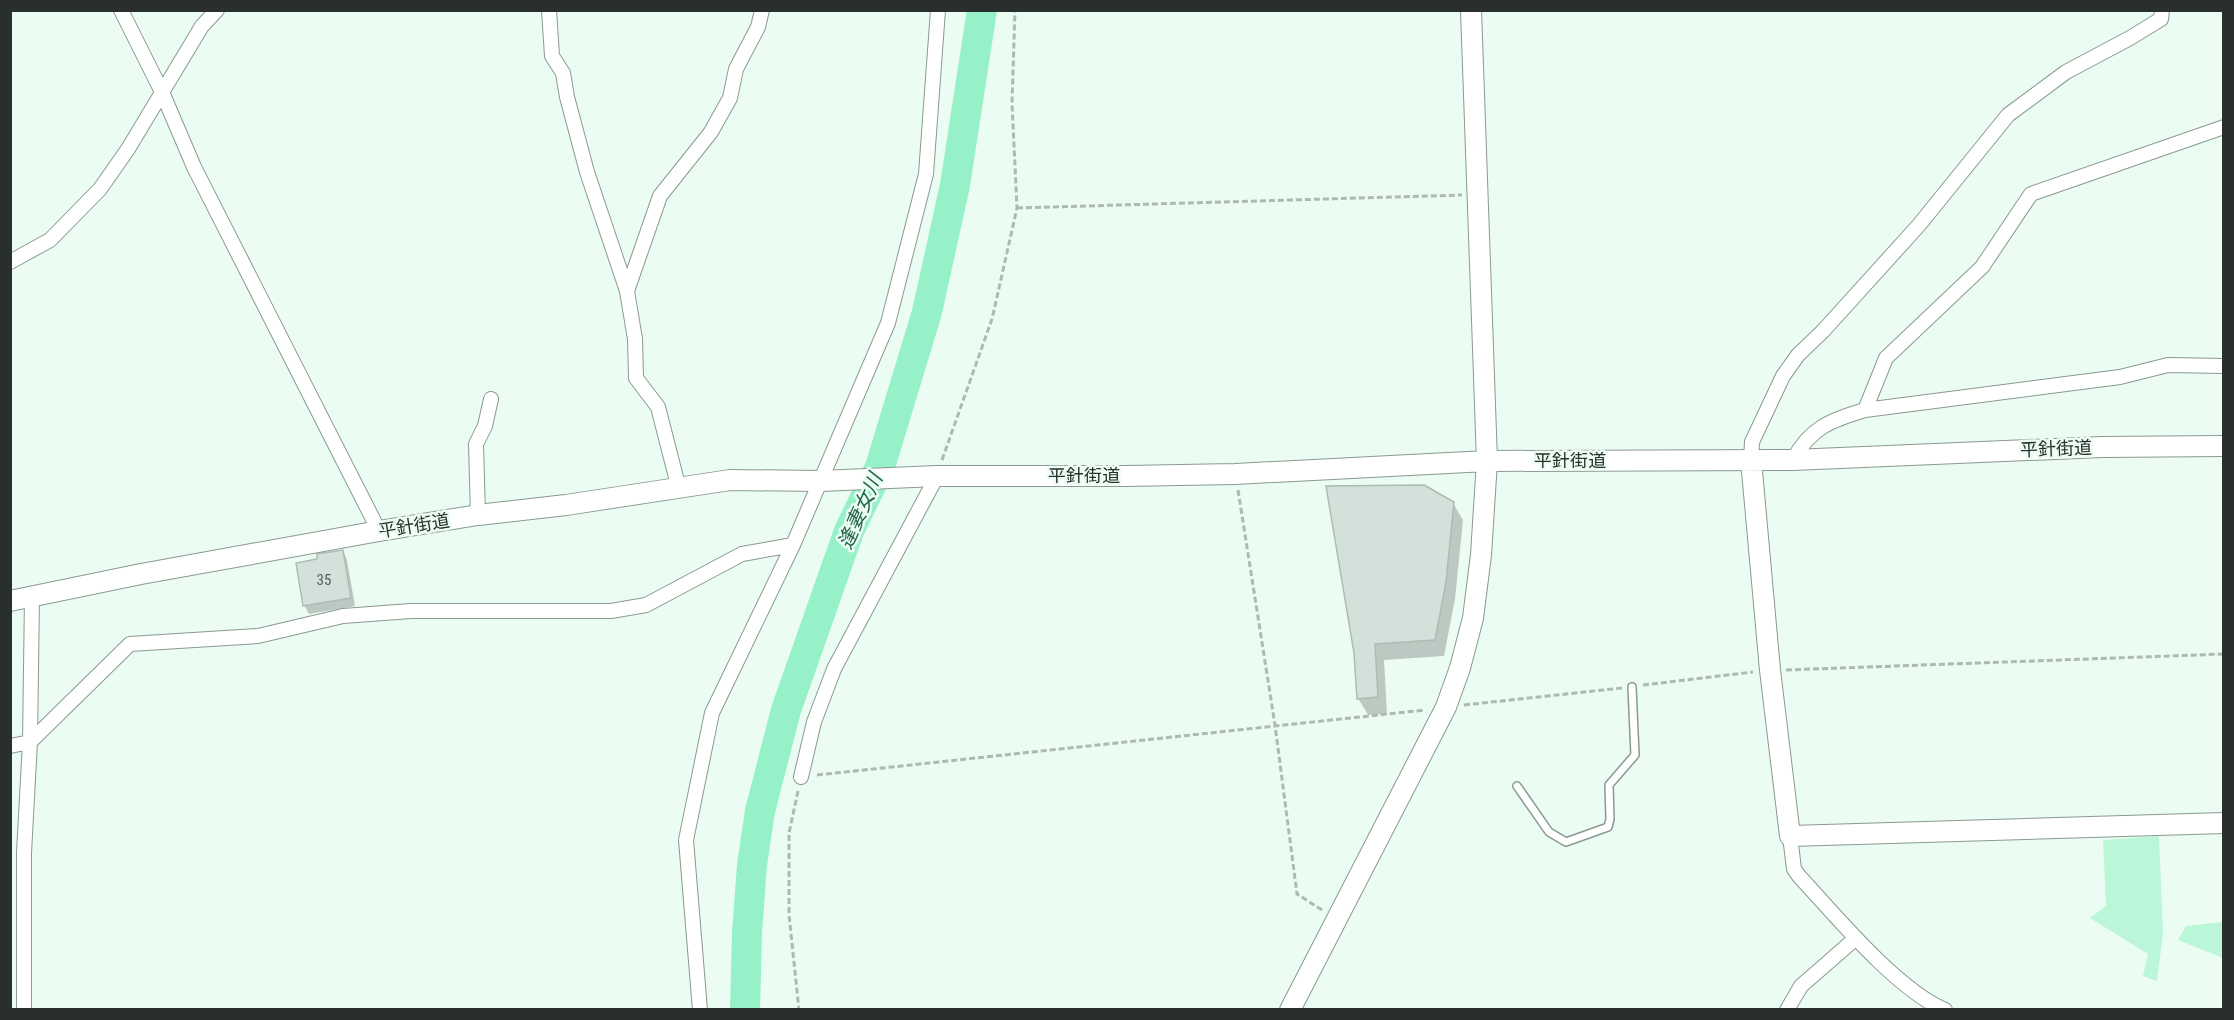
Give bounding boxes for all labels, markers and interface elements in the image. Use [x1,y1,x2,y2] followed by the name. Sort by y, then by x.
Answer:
[2020,437,2092,460] street label: 平針街道
[1534,450,1606,471] street label: 平針街道
[1048,465,1120,486] street label: 平針街道
[833,468,888,552] water label: 逢妻女川
[377,510,451,542] street label: 平針街道
[317,571,331,589] house number: 35

